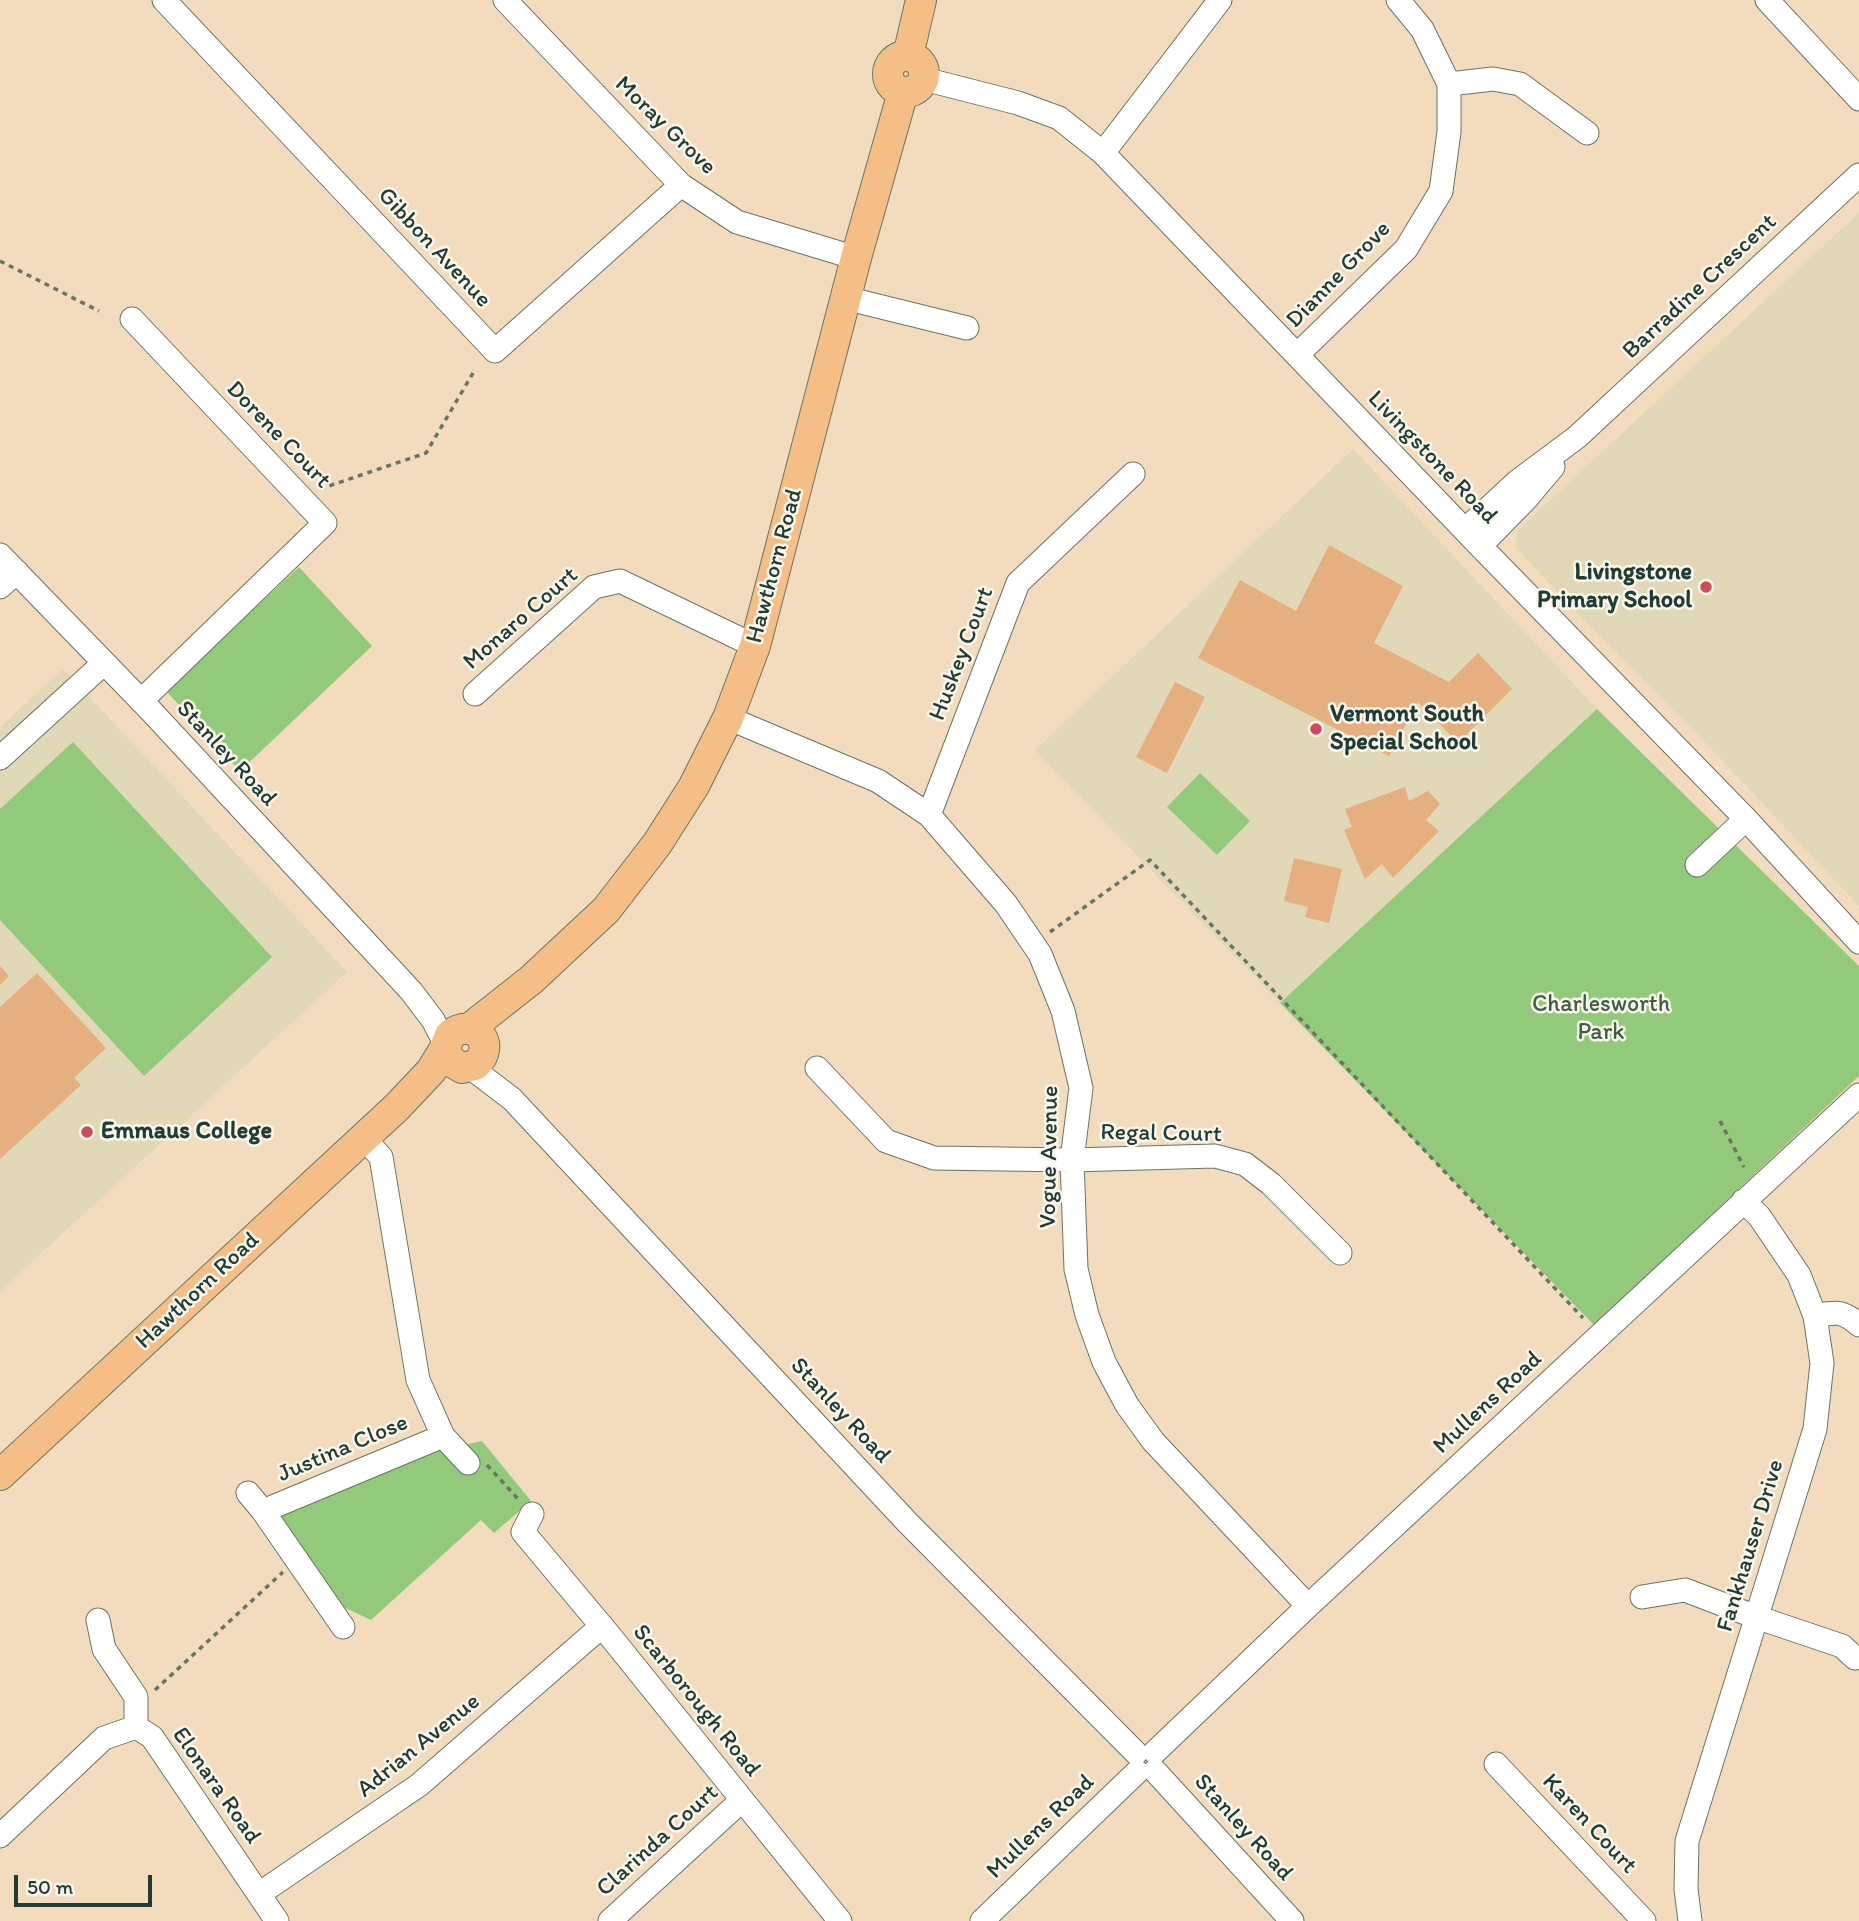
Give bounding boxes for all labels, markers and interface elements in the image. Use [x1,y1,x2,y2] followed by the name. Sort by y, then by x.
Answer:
[608,70,722,182] street label: Moray Grove
[371,182,497,314] street label: Gibbon Avenue
[1617,208,1783,366] street label: Barradine Crescent
[1281,215,1397,335] street label: Dianne Grove
[220,375,336,495] street label: Dorene Court
[1361,385,1503,531] street label: Livingstone Road
[741,486,809,646] street label: Hawthorn Road
[1537,559,1692,615] place label: Livingstone Primary School
[458,561,584,677] street label: Monaro Court
[1698,579,1714,595] marker: Livingstone Primary School
[923,583,1001,725] street label: Huskey Court
[170,695,282,813] street label: Stanley Road
[1330,701,1484,757] place label: Vermont South Special School
[1308,721,1324,737] marker: Vermont South Special School
[1532,991,1670,1047] park label: Charlesworth Park
[1034,1085,1066,1229] street label: Vogue Avenue
[101,1118,272,1146] place label: Emmaus College
[1100,1119,1222,1149] street label: Regal Court
[79,1124,95,1140] marker: Emmaus College
[130,1226,266,1356] street label: Hawthorn Road
[1428,1345,1548,1461] street label: Mullens Road
[784,1352,896,1470] street label: Stanley Road
[274,1409,412,1489] street label: Justina Close
[1711,1457,1791,1635] street label: Fankhauser Drive
[626,1619,766,1783] street label: Scarborough Road
[352,1688,486,1804] street label: Adrian Avenue
[165,1722,267,1850] street label: Elonara Road
[1187,1768,1299,1888] street label: Stanley Road
[1535,1768,1643,1880] street label: Karen Court
[981,1769,1101,1885] street label: Mullens Road
[591,1779,725,1903] street label: Clarinda Court
[18,1862,156,1906] scale bar
[27,1874,73,1899] text: 50 m

